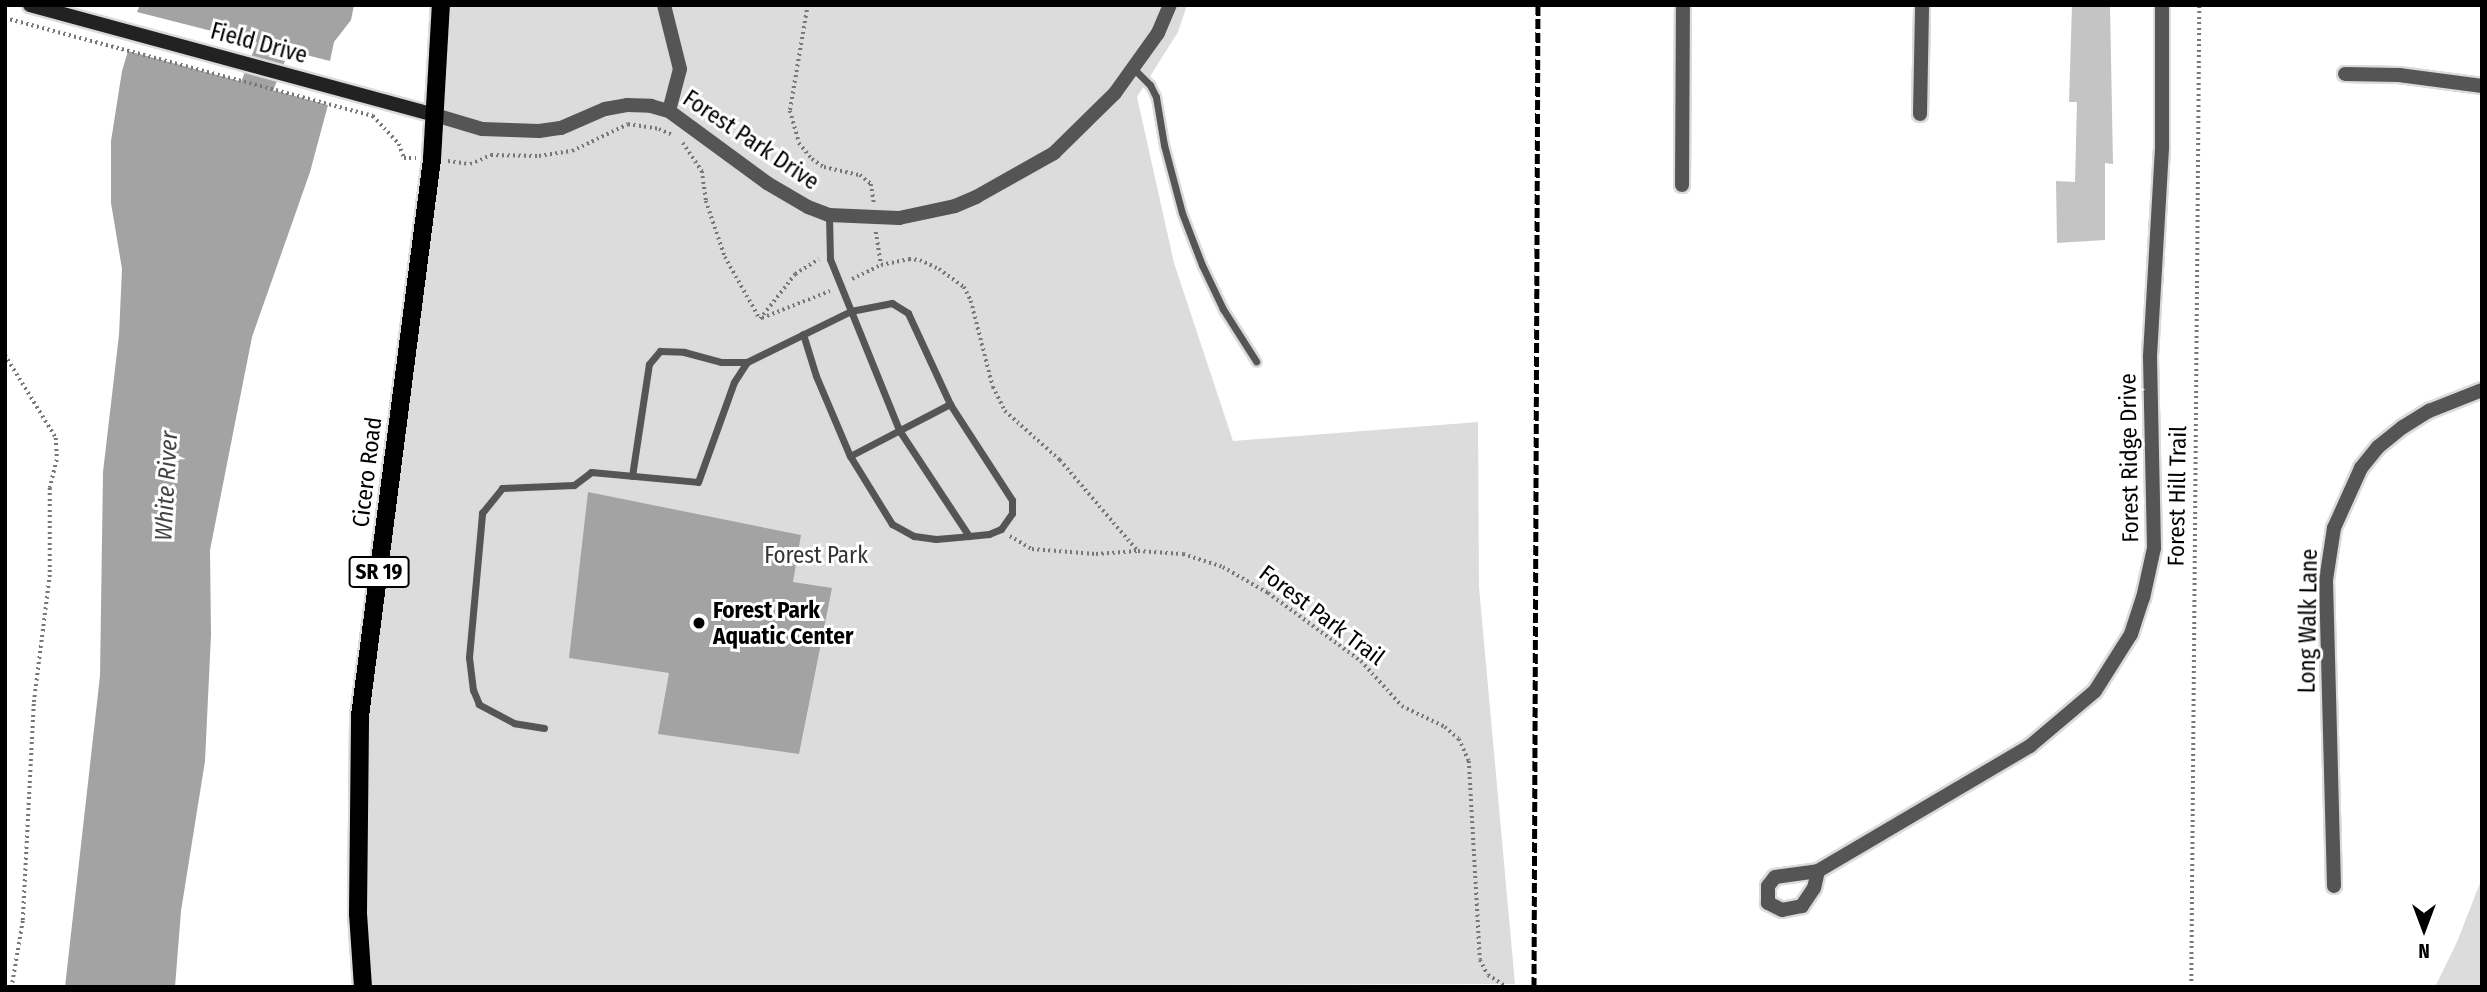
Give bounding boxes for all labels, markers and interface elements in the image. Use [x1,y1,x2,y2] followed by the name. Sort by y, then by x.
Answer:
[208,17,310,69] street label: Field Drive
[678,84,824,196] street label: Forest Park Drive
[2114,373,2144,543] street label: Forest Ridge Drive
[347,415,387,529] street label: Cicero Road
[2162,425,2192,567] street label: Forest Hill Trail
[150,430,184,542] water label: White River
[764,541,868,569] park label: Forest Park
[2293,548,2323,694] street label: Long Walk Lane
[348,554,410,590] road number: SR 19
[1254,559,1390,671] street label: Forest Park Trail
[713,596,853,650] place label: Forest Park Aquatic Center
[691,615,707,631] marker: Forest Park Aquatic Center
[2389,894,2459,964] north arrow
[2418,939,2430,962] text: N

